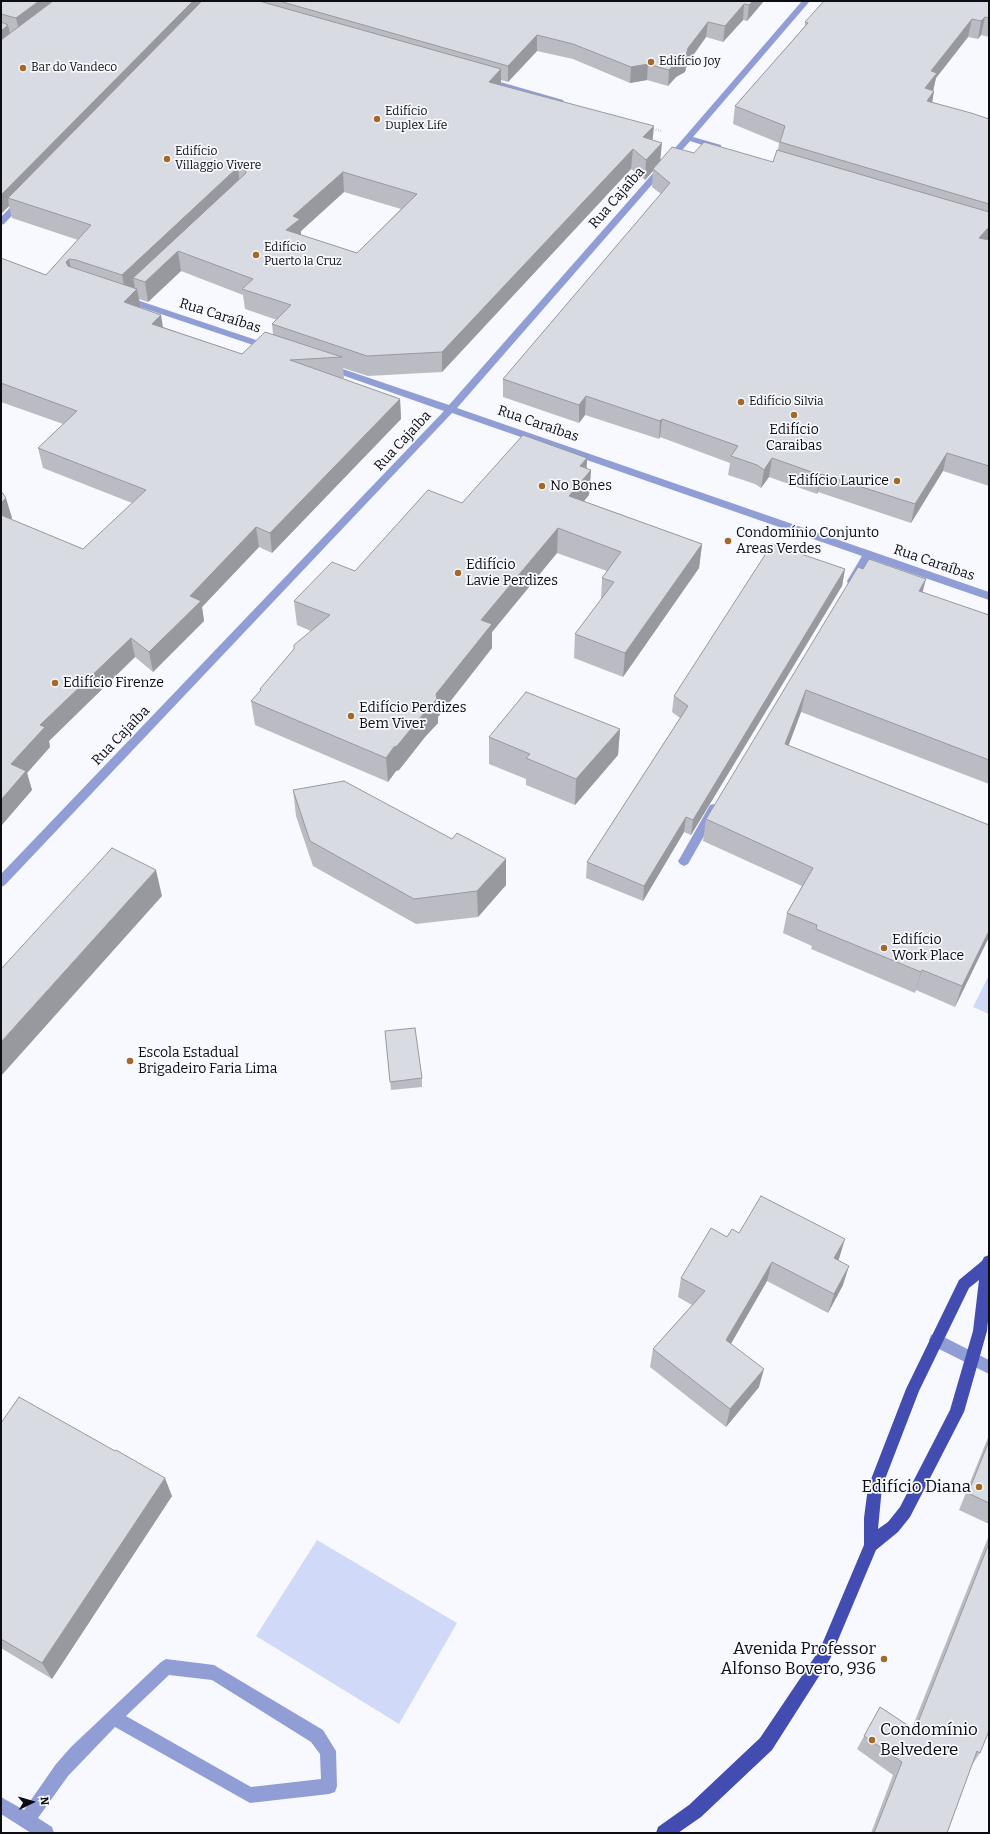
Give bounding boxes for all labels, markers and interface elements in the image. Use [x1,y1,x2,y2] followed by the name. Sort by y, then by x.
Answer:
[659,55,721,69] place label: Edifício Joy
[646,57,656,67] marker: Edifício Joy
[31,61,117,75] place label: Bar do Vandeco
[18,63,28,73] marker: Bar do Vandeco
[385,105,447,133] place label: Edifício Duplex Life
[372,114,382,124] marker: Edifício Duplex Life
[175,145,261,173] place label: Edifício Villaggio Vivere
[162,154,172,164] marker: Edifício Villaggio Vivere
[586,164,648,232] street label: Rua Cajaíba
[264,241,342,269] place label: Edifício Puerto la Cruz
[251,250,261,260] marker: Edifício Puerto la Cruz
[177,295,263,337] street label: Rua Caraíbas
[749,395,824,409] place label: Edifício Silvia
[736,397,746,407] marker: Edifício Silvia
[495,402,581,446] street label: Rua Caraíbas
[371,407,435,475] street label: Rua Cajaíba
[789,410,799,420] marker: Edifício Caraibas
[766,422,822,454] place label: Edifício Caraibas
[788,473,889,489] place label: Edifício Laurice
[892,476,902,486] marker: Edifício Laurice
[550,478,612,494] place label: No Bones
[537,481,547,491] marker: No Bones
[736,525,879,558] place label: Condomínio Conjunto Areas Verdes
[723,536,733,546] marker: Condomínio Conjunto Areas Verdes
[891,541,977,585] street label: Rua Caraíbas
[466,557,558,590] place label: Edifício Lavie Perdizes
[453,568,463,578] marker: Edifício Lavie Perdizes
[63,675,164,691] place label: Edifício Firenze
[50,678,60,688] marker: Edifício Firenze
[359,700,466,732] place label: Edifício Perdizes Bem Viver
[89,703,153,769] street label: Rua Cajaíba
[346,711,356,721] marker: Edifício Perdizes Bem Viver
[892,932,964,964] place label: Edifício Work Place
[879,943,889,953] marker: Edifício Work Place
[138,1045,277,1078] place label: Escola Estadual Brigadeiro Faria Lima
[125,1056,135,1066] marker: Escola Estadual Brigadeiro Faria Lima
[861,1477,971,1497] place label: Edifício Diana
[974,1482,984,1492] marker: Edifício Diana
[720,1639,876,1679] place label: Avenida Professor Alfonso Bovero, 936
[879,1654,889,1664] marker: Avenida Professor Alfonso Bovero, 936
[880,1720,978,1760] place label: Condomínio Belvedere
[867,1735,877,1745] marker: Condomínio Belvedere
[12,1782,52,1822] north arrow
[38,1796,51,1806] text: N

